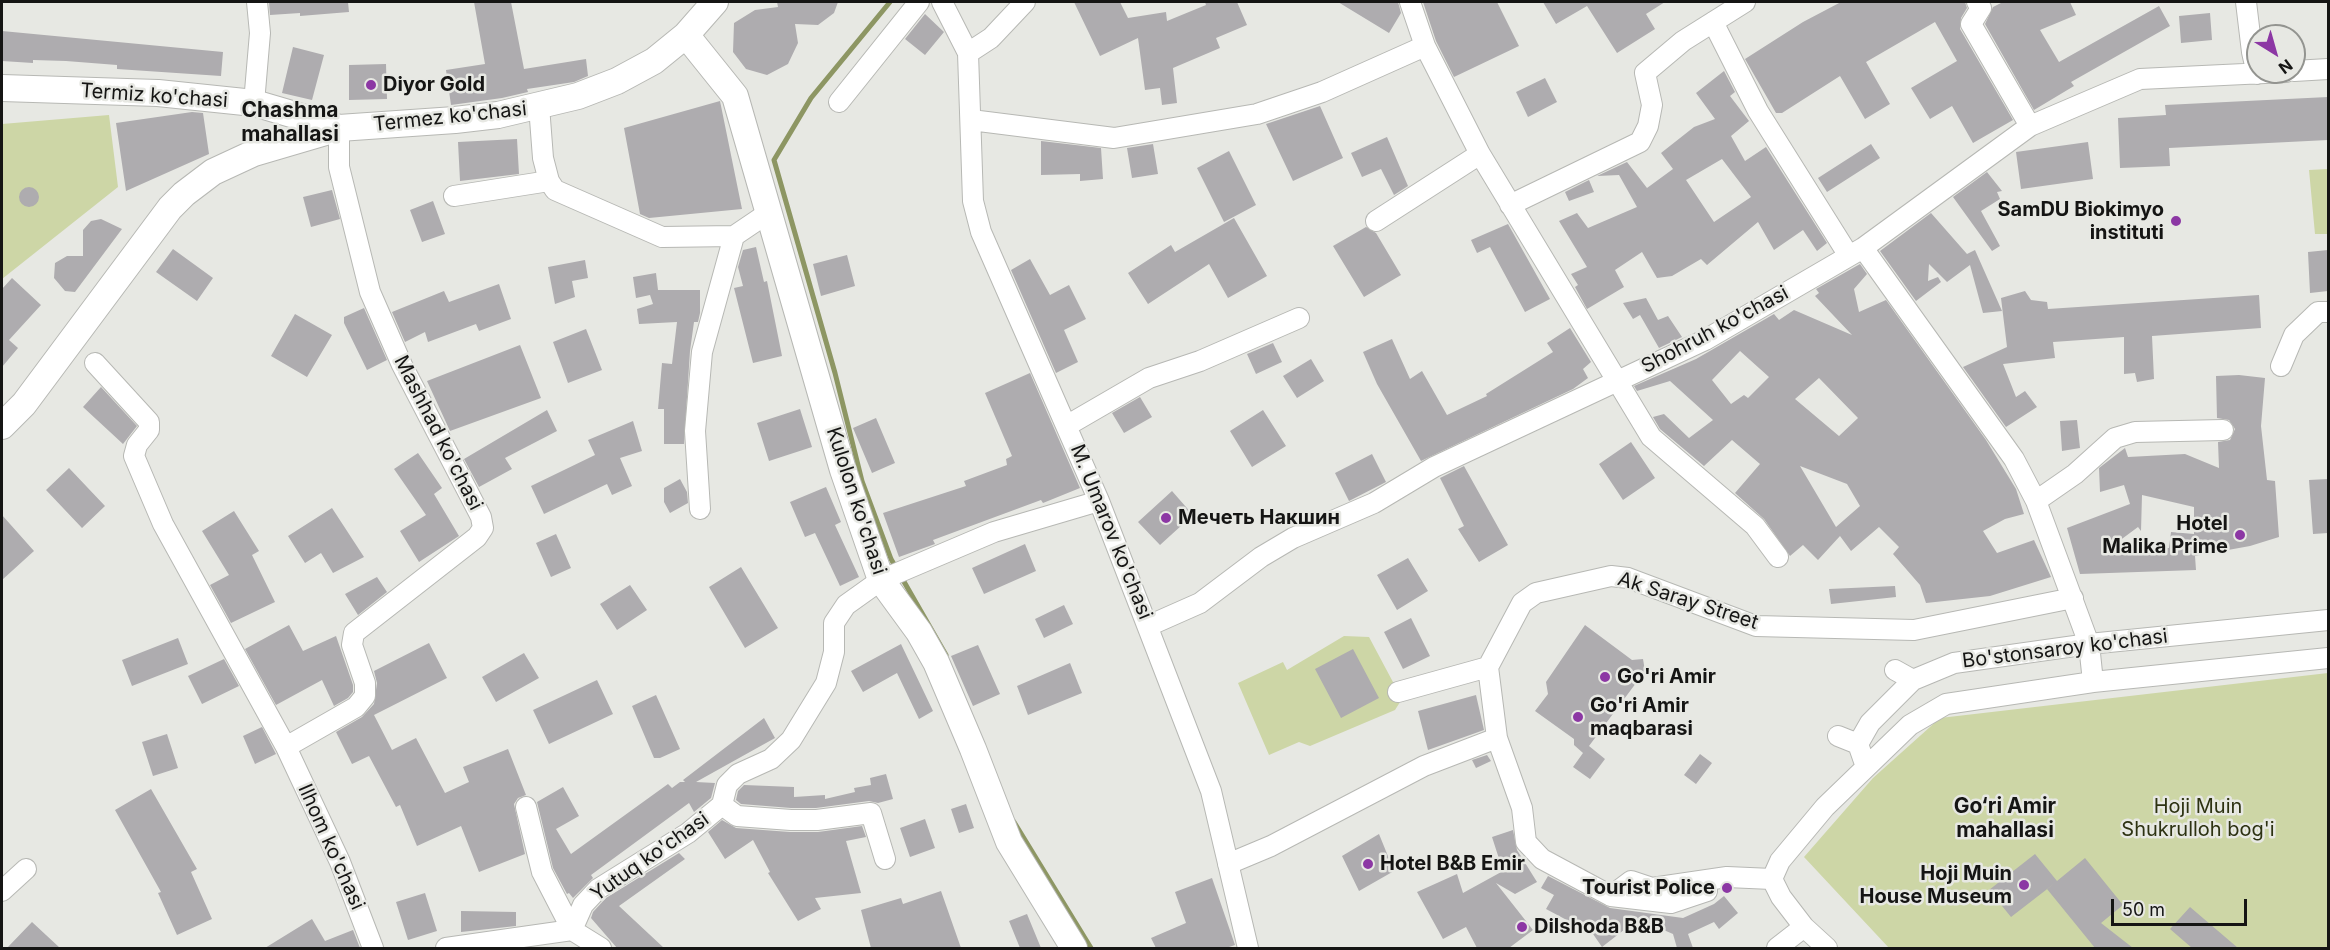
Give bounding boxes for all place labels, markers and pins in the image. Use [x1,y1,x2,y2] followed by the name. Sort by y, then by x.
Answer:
[383,73,485,97] place label: Diyor Gold
[364,78,378,92] marker: Diyor Gold
[1997,198,2164,245] place label: SamDU Biokimyo instituti
[2169,214,2183,228] marker: SamDU Biokimyo instituti
[1178,506,1340,530] place label: Мечеть Накшин
[1159,511,1173,525] marker: Мечеть Накшин
[2102,512,2228,559] place label: Hotel Malika Prime
[2233,528,2247,542] marker: Hotel Malika Prime
[1617,665,1716,689] place label: Go'ri Amir
[1598,670,1612,684] marker: Go'ri Amir
[1590,694,1693,741] place label: Go'ri Amir maqbarasi
[1571,710,1585,724] marker: Go'ri Amir maqbarasi
[1380,852,1525,876] place label: Hotel B&B Emir
[1361,857,1375,871] marker: Hotel B&B Emir
[1860,862,2012,909] place label: Hoji Muin House Museum
[1582,876,1715,900] place label: Tourist Police
[2017,878,2031,892] marker: Hoji Muin House Museum
[1720,881,1734,895] marker: Tourist Police
[1534,915,1664,939] place label: Dilshoda B&B
[1515,920,1529,934] marker: Dilshoda B&B

